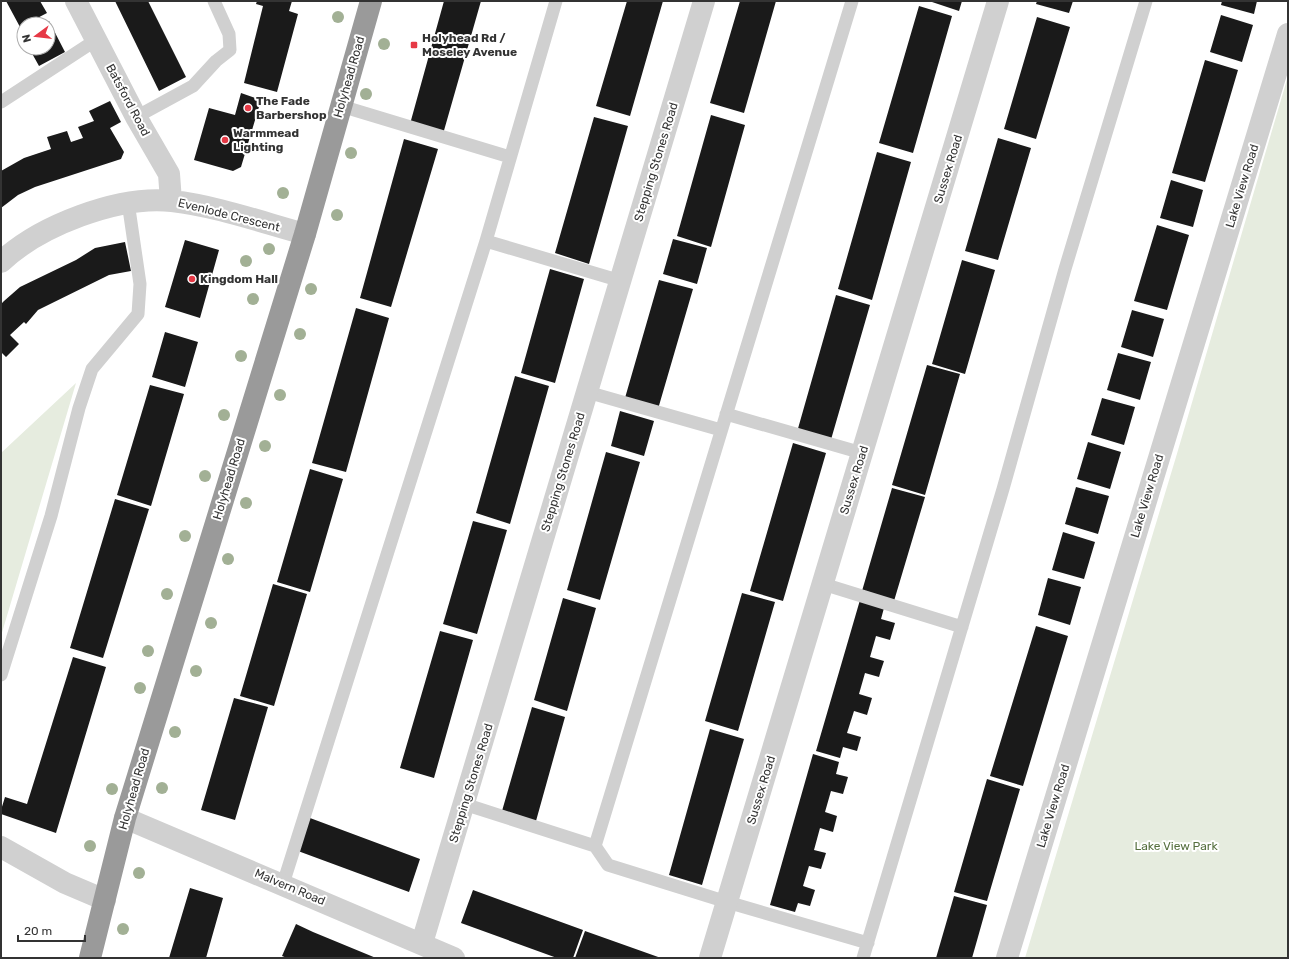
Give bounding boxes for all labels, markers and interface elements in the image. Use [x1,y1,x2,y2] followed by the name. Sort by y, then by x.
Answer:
[16,16,56,56] north arrow
[422,31,517,59] place label: Holyhead Rd / Moseley Avenue
[19,33,34,44] text: N
[331,35,367,119] street label: Holyhead Road
[409,40,419,50] marker: Holyhead Rd / Moseley Avenue
[103,62,153,138] street label: Batsford Road
[256,94,327,122] place label: The Fade Barbershop
[631,101,681,223] street label: Stepping Stones Road
[243,103,253,113] marker: The Fade Barbershop
[233,126,299,154] place label: Warmmead Lighting
[931,133,965,205] street label: Sussex Road
[220,135,230,145] marker: Warmmead Lighting
[1223,143,1261,229] street label: Lake View Road
[177,196,282,235] street label: Evenlode Crescent
[200,272,278,286] place label: Kingdom Hall
[187,274,197,284] marker: Kingdom Hall
[538,411,588,533] street label: Stepping Stones Road
[210,437,248,521] street label: Holyhead Road
[837,444,871,516] street label: Sussex Road
[1128,453,1166,539] street label: Lake View Road
[446,722,496,844] street label: Stepping Stones Road
[116,747,152,831] street label: Holyhead Road
[744,754,778,826] street label: Sussex Road
[1034,763,1072,849] street label: Lake View Road
[1134,839,1218,853] park label: Lake View Park
[253,866,327,908] street label: Malvern Road
[18,917,85,943] scale bar
[24,924,52,938] text: 20 m

